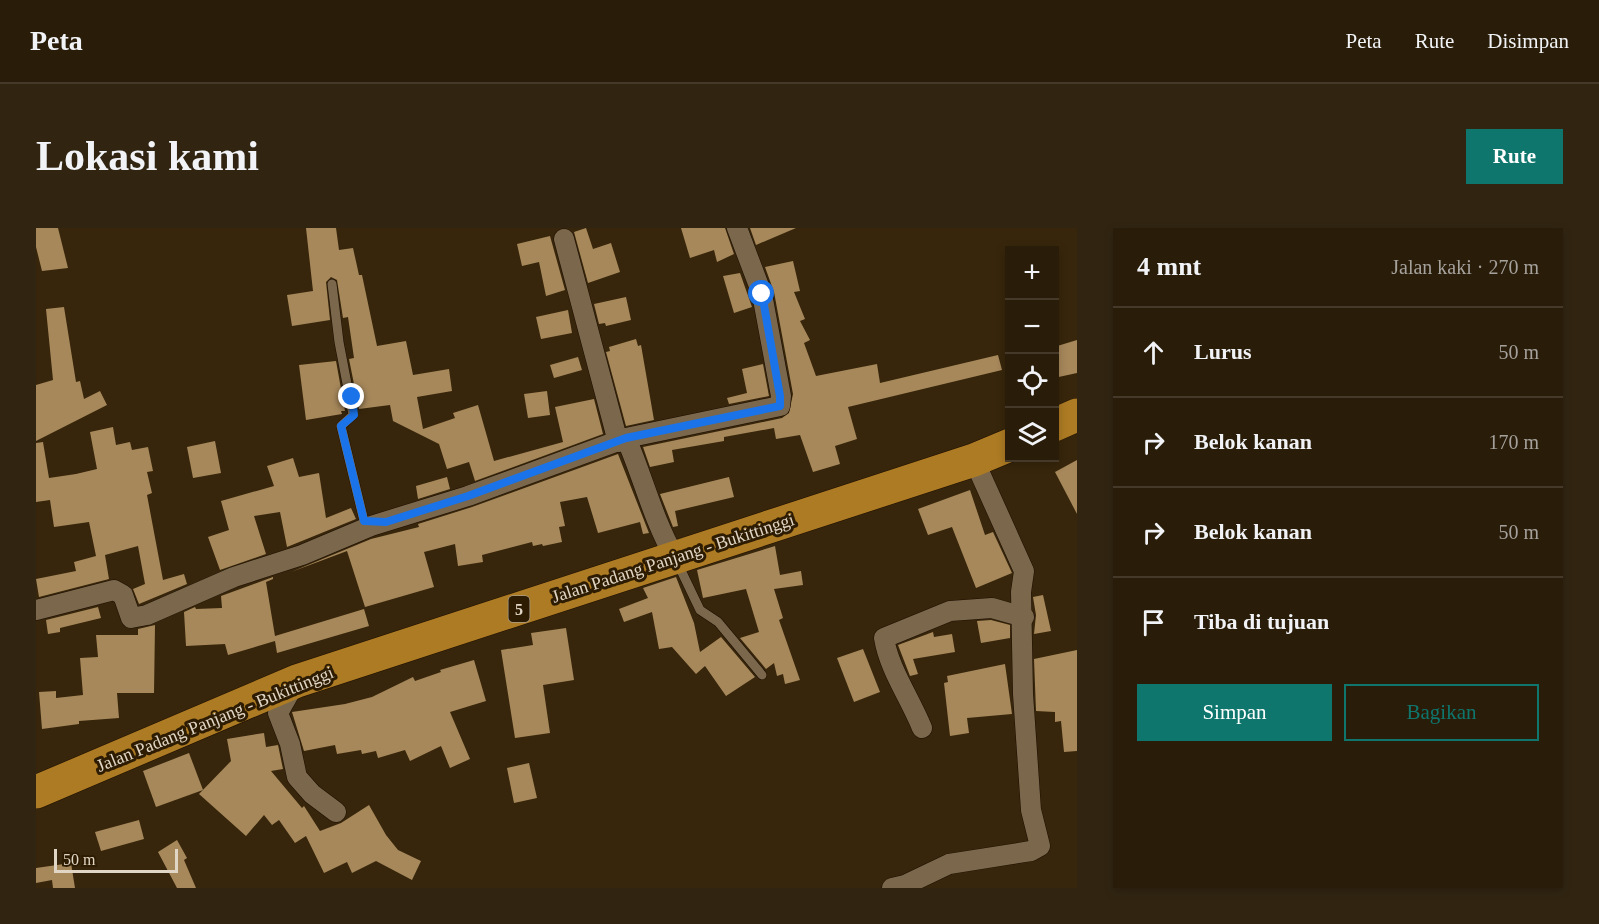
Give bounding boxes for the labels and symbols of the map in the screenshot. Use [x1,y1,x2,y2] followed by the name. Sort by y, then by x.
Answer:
[748,280,774,306] route start
[338,383,364,409] route end
[549,509,797,607] street label: Jalan Padang Panjang - Bukittinggi
[508,596,530,622] road number: 5
[94,662,336,776] street label: Jalan Padang Panjang - Bukittinggi
[54,846,178,874] scale bar

